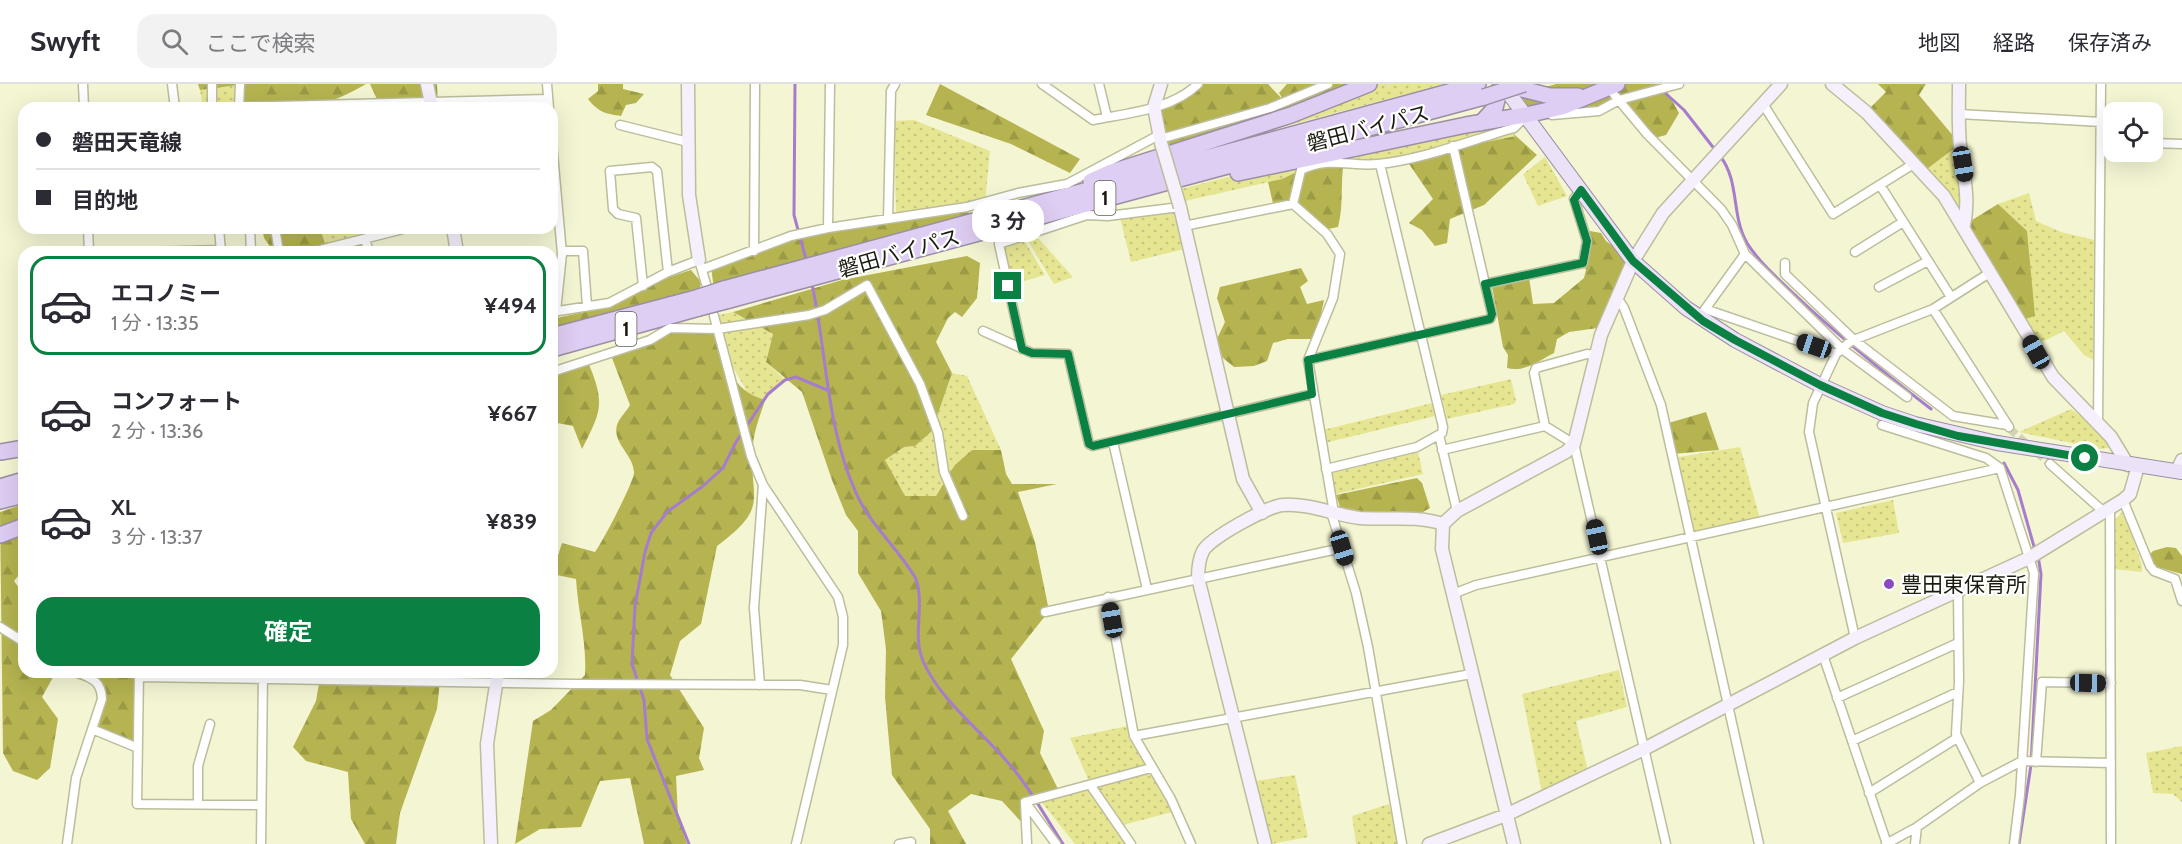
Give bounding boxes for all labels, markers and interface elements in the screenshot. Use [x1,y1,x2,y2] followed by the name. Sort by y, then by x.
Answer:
[137,14,557,68] search box
[30,24,101,58] text: Swyft
[158,25,191,58] icon: search
[206,30,316,57] text: ここで検索
[1918,30,1960,55] text: 地図
[1993,30,2035,55] text: 経路
[2068,30,2152,55] text: 保存済み
[1304,100,1432,156] street label: 磐田バイパス
[2103,102,2163,162] map controls
[2103,102,2163,162] button: locate
[72,129,182,156] text: 磐田天竜線
[1951,145,1975,183] car
[1094,181,1116,215] road number: 1
[72,187,138,214] text: 目的地
[972,199,1044,241] callout: 3 分
[990,209,1026,233] text: 3 分
[835,224,963,282] street label: 磐田バイパス
[994,272,1021,299] route end
[39,279,93,333] icon: car
[111,280,221,307] text: エコノミー
[484,292,537,319] text: ¥494
[111,311,199,335] text: 1 分 · 13:35
[616,312,636,346] road number: 1
[1794,332,1834,360] car
[2019,332,2053,372] car
[39,387,93,441] icon: car
[111,388,242,415] text: コンフォート
[488,400,537,427] text: ¥667
[111,419,203,443] text: 2 分 · 13:36
[2071,444,2098,471] route start
[111,494,136,521] text: XL
[39,495,93,549] icon: car
[486,508,537,535] text: ¥839
[1584,518,1610,556] car
[111,525,202,549] text: 3 分 · 13:37
[1328,528,1356,568] car
[1901,572,2027,597] place label: 豊田東保育所
[1882,577,1896,591] marker: 豊田東保育所
[36,597,540,666] button: 確定
[1100,601,1124,639] car
[2070,674,2106,692] car

